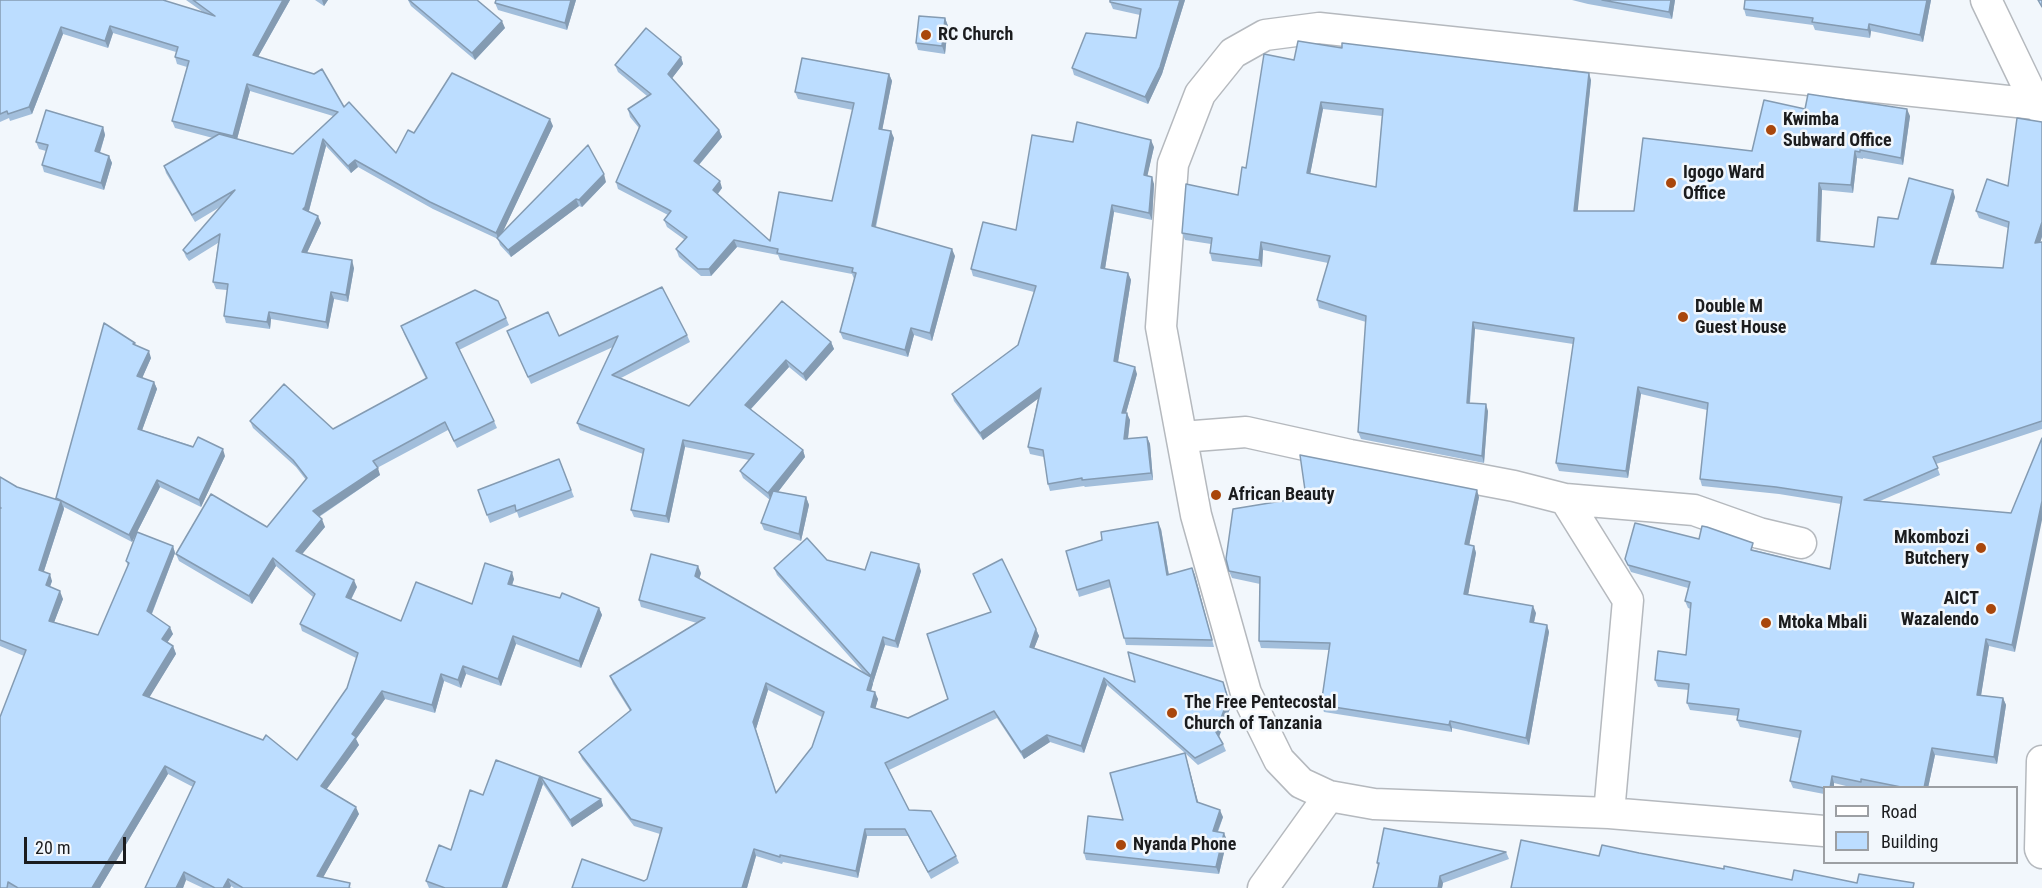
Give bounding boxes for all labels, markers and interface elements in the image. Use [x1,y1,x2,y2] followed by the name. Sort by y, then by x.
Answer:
[938,24,1013,46] place label: RC Church
[919,28,933,42] marker: RC Church
[1783,109,1892,152] place label: Kwimba Subward Office
[1764,123,1778,137] marker: Kwimba Subward Office
[1683,162,1764,204] place label: Igogo Ward Office
[1664,176,1678,190] marker: Igogo Ward Office
[1695,296,1786,338] place label: Double M Guest House
[1676,310,1690,324] marker: Double M Guest House
[1228,484,1334,506] place label: African Beauty
[1209,488,1223,502] marker: African Beauty
[1894,527,1969,570] place label: Mkombozi Butchery
[1974,541,1988,555] marker: Mkombozi Butchery
[1901,588,1979,630] place label: AICT Wazalendo
[1984,602,1998,616] marker: AICT Wazalendo
[1778,612,1867,634] place label: Mtoka Mbali
[1759,616,1773,630] marker: Mtoka Mbali
[1184,692,1337,734] place label: The Free Pentecostal Church of Tanzania
[1165,706,1179,720] marker: The Free Pentecostal Church of Tanzania
[1823,786,2018,864] legend
[1881,801,1917,822] text: Road
[27,825,129,863] scale bar
[1881,831,1938,852] text: Building
[1133,834,1236,856] place label: Nyanda Phone
[35,837,70,858] text: 20 m
[1114,838,1128,852] marker: Nyanda Phone

